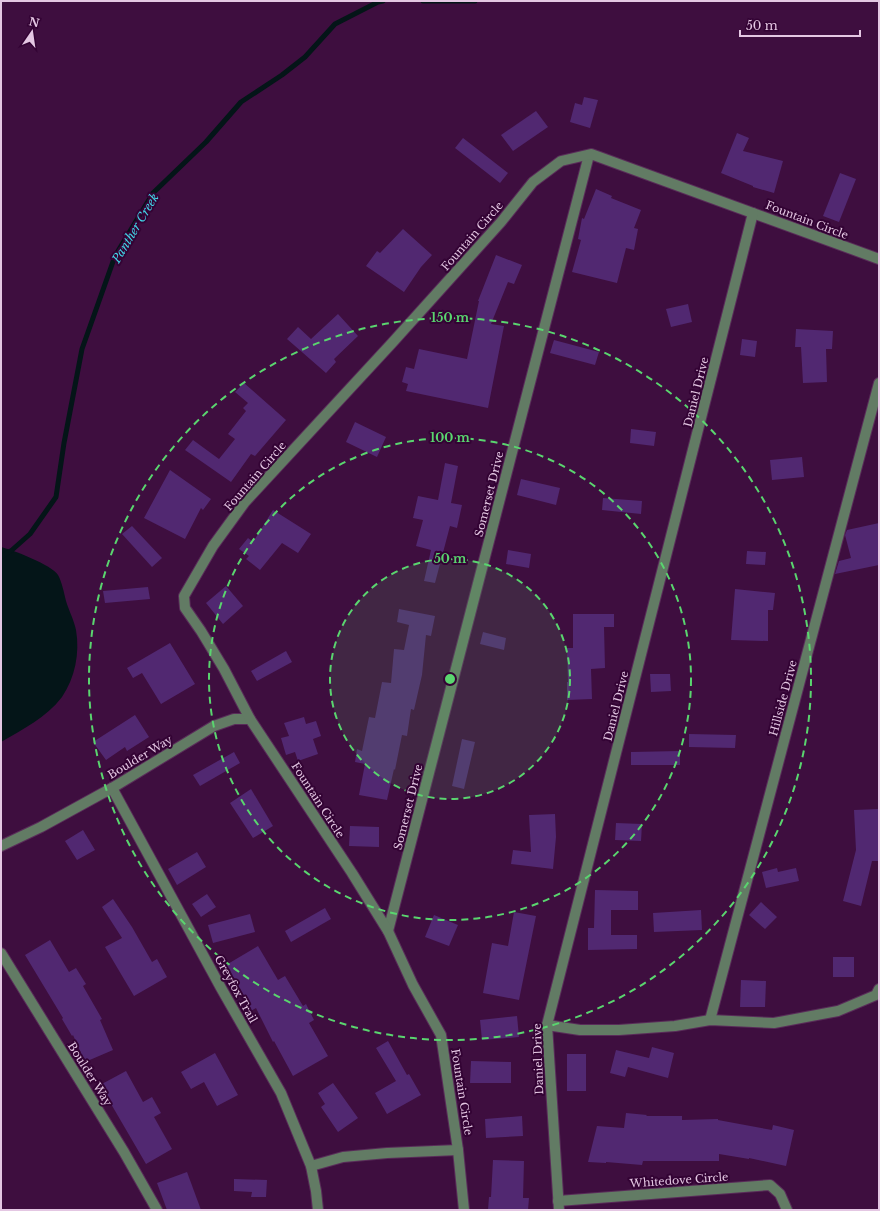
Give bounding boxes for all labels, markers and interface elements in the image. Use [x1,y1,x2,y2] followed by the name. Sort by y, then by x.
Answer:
[12,12,52,52] north arrow
[740,12,860,38] scale bar
[28,14,42,30] text: N
[746,18,778,33] text: 50 m
[108,190,162,266] water label: Panther Creek
[438,198,506,274] street label: Fountain Circle
[764,198,850,242] street label: Fountain Circle
[431,310,470,325] text: 150 m
[681,356,711,428] street label: Daniel Drive
[430,430,471,445] text: 100 m
[221,438,289,514] street label: Fountain Circle
[472,450,506,538] street label: Somerset Drive
[434,551,467,566] text: 50 m
[766,658,800,738] street label: Hillside Drive
[601,670,631,742] street label: Daniel Drive
[443,672,457,686] centre of rings
[105,732,175,782] street label: Boulder Way
[288,760,348,840] street label: Fountain Circle
[391,763,425,851] street label: Somerset Drive
[212,953,261,1026] street label: Greyfox Trail
[530,1023,546,1095] street label: Daniel Drive
[65,1039,115,1109] street label: Boulder Way
[448,1048,476,1136] street label: Fountain Circle
[628,1170,729,1190] street label: Whitedove Circle

